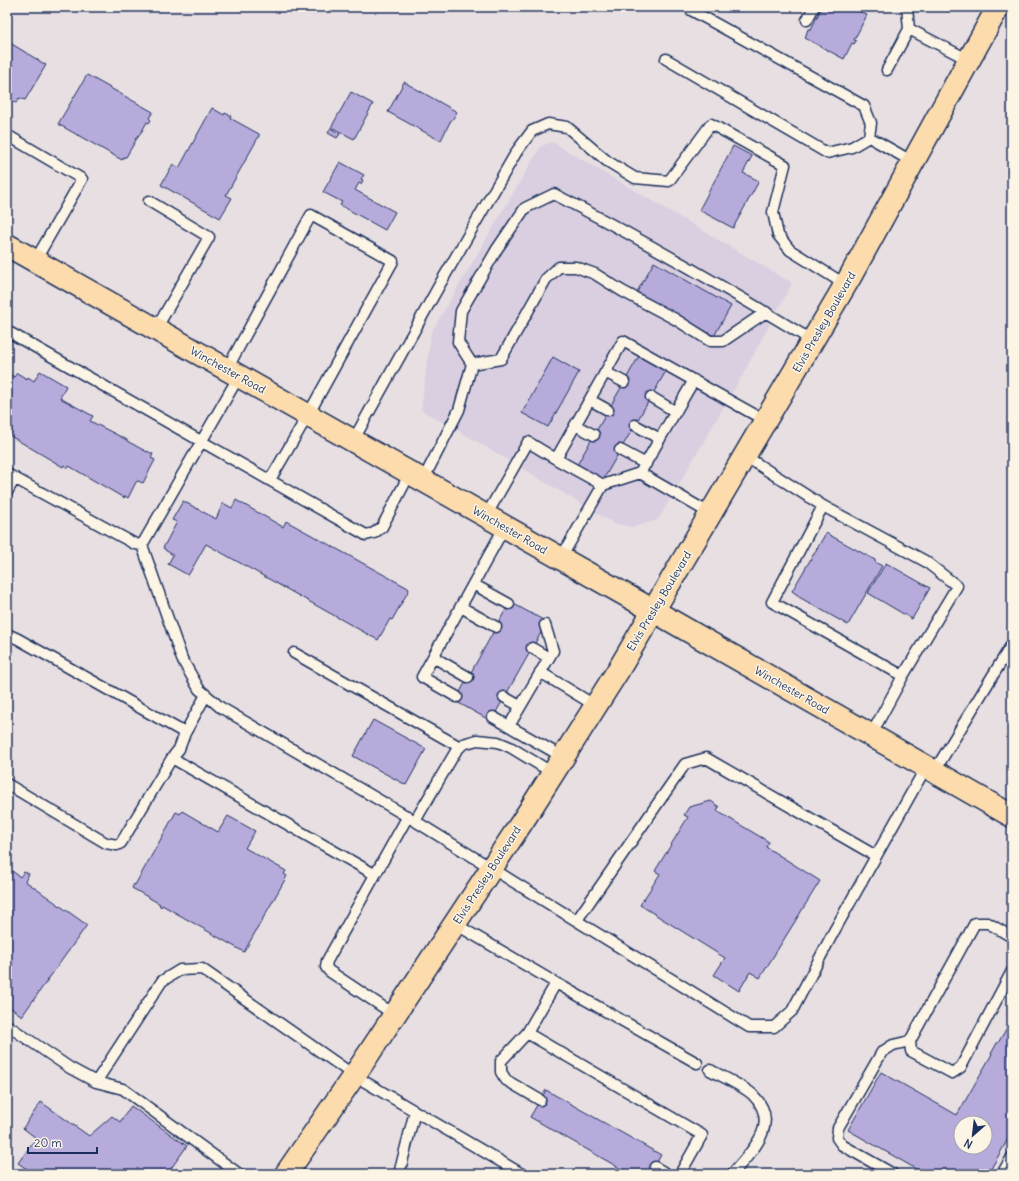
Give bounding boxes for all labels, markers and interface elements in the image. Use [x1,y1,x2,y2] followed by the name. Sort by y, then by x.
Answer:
[789,269,859,375] street label: Elvis Presley Boulevard
[188,343,269,397] street label: Winchester Road
[470,503,550,557] street label: Winchester Road
[624,548,695,653] street label: Elvis Presley Boulevard
[752,663,832,717] street label: Winchester Road
[450,823,524,927] street label: Elvis Presley Boulevard
[953,1115,993,1155] north arrow
[28,1129,97,1155] scale bar
[34,1135,62,1150] text: 20 m
[962,1136,975,1152] text: N

